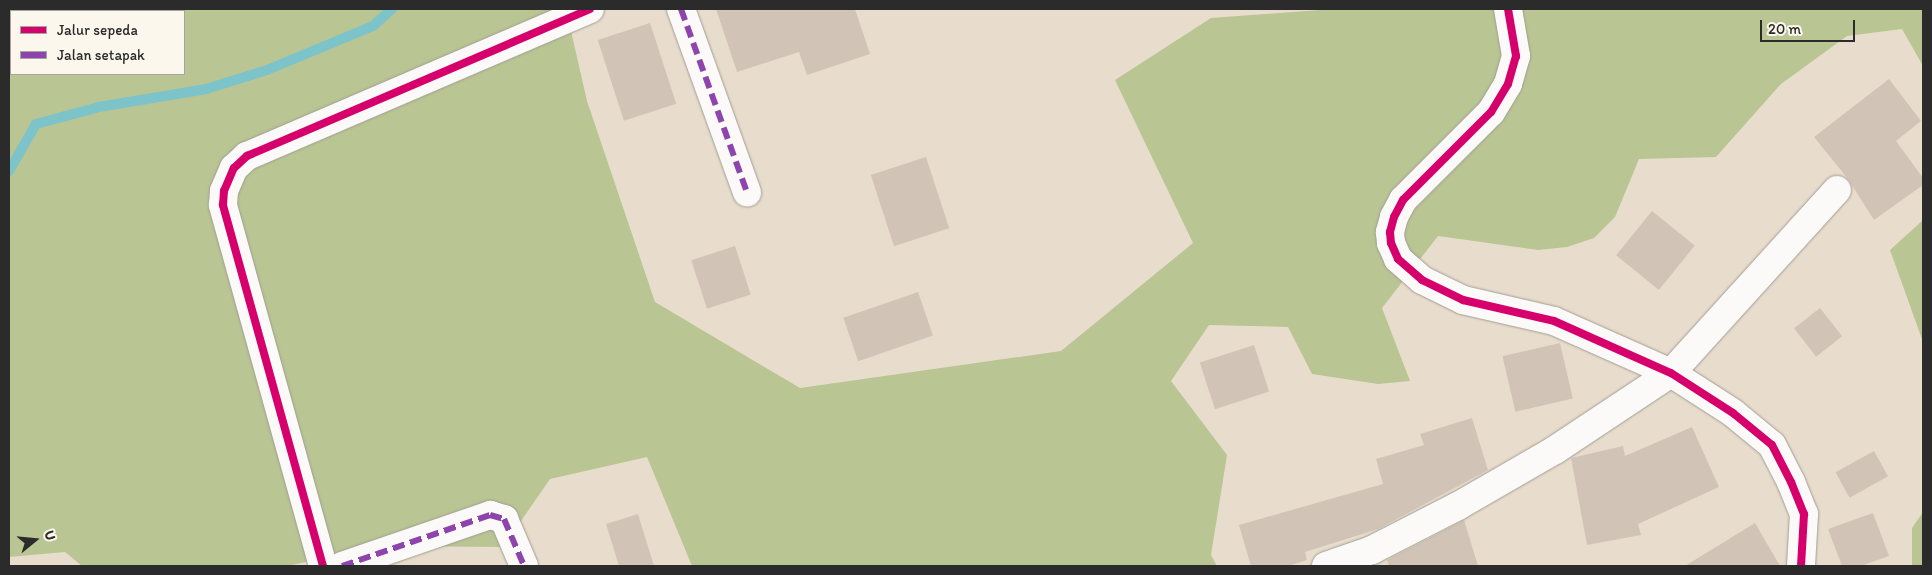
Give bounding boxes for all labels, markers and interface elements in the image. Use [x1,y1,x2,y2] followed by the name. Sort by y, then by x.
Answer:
[10,10,185,75] legend
[1762,10,1857,42] scale bar
[1768,20,1801,38] text: 20 m
[57,21,138,39] text: Jalur sepeda
[57,46,145,64] text: Jalan setapak
[10,515,60,565] north arrow
[40,529,59,542] text: U

